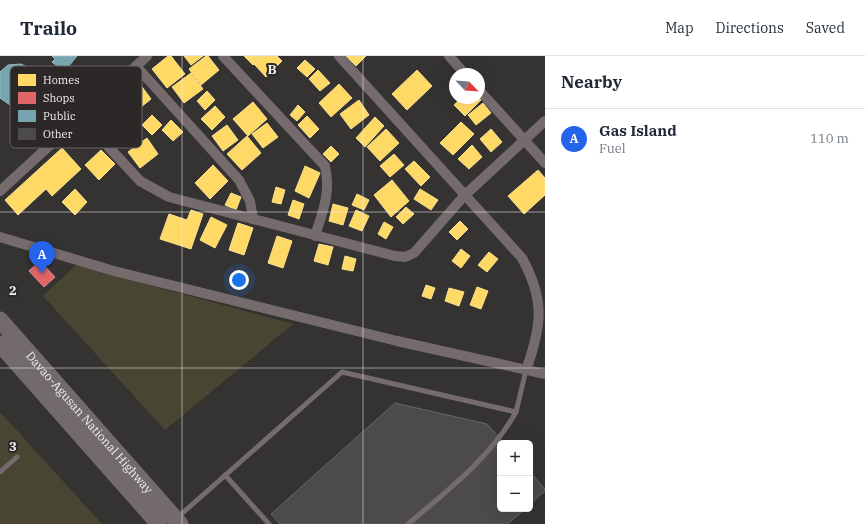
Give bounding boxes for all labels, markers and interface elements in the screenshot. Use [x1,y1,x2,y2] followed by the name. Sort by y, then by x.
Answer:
[20,16,77,40] text: Trailo
[665,19,694,37] text: Map
[716,19,784,37] text: Directions
[806,19,845,37] text: Saved
[267,61,277,78] text: B
[10,66,142,148] legend
[449,68,485,104] north arrow
[561,71,622,93] text: Nearby
[43,73,80,87] text: Homes
[43,91,75,105] text: Shops
[43,109,76,123] text: Public
[599,121,677,140] text: Gas Island
[43,127,73,141] text: Other
[569,130,579,147] text: A
[810,130,849,147] text: 110 m
[599,140,626,157] text: Fuel
[29,241,55,274] pin: A
[229,270,249,290] your location
[9,282,17,299] text: 2
[23,348,157,497] street label: Davao-Agusan National Highway
[9,438,17,455] text: 3
[497,440,533,512] map controls
[497,440,533,476] button: +
[497,476,533,512] button: −

